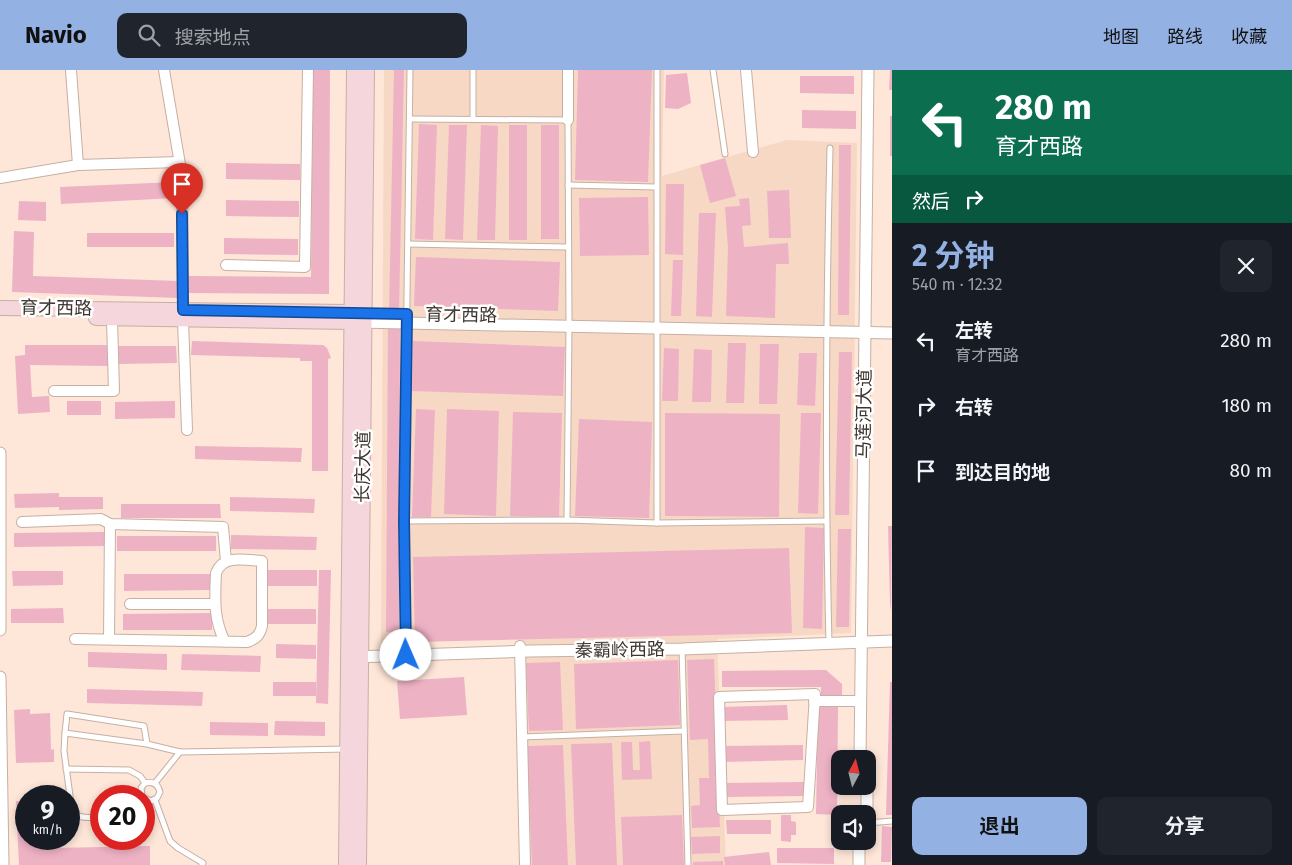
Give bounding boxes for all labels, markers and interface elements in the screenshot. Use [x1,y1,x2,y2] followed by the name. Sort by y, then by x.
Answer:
[117,13,467,58] search box
[25,21,87,49] text: Navio
[135,21,163,49] icon: search
[175,26,251,49] text: 搜索地点
[1103,26,1139,48] text: 地图
[1167,26,1203,48] text: 路线
[1231,26,1267,48] text: 收藏
[995,86,1092,128] text: 280 m
[912,90,977,155] icon: left
[995,133,1083,160] text: 育才西路
[161,163,203,214] pin
[168,170,196,198] icon: arrive
[960,185,988,213] icon: right
[912,190,950,213] text: 然后
[912,238,995,274] text: 2 分钟
[1220,240,1272,292] button: close
[912,275,1002,294] text: 540 m · 12:32
[20,296,92,320] street label: 育才西路
[425,303,497,327] street label: 育才西路
[955,319,993,342] text: 左转
[912,327,940,355] icon: left
[1220,329,1272,352] text: 280 m
[955,346,1019,365] text: 育才西路
[852,369,876,459] street label: 马莲河大道
[912,392,940,420] icon: right
[1221,394,1272,417] text: 180 m
[955,396,993,419] text: 右转
[351,431,375,503] street label: 长庆大道
[912,457,940,485] icon: arrive
[1230,459,1272,482] text: 80 m
[955,461,1050,484] text: 到达目的地
[379,628,431,680] position arrow
[575,638,665,662] street label: 秦霸岭西路
[831,750,876,795] north arrow
[831,750,876,850] map controls
[90,785,155,850] speed limit sign: 20
[40,796,55,826] text: 9
[912,797,1087,855] button: 退出
[1097,797,1272,855] button: 分享
[831,805,876,850] button: sound
[33,823,62,837] text: km/h

